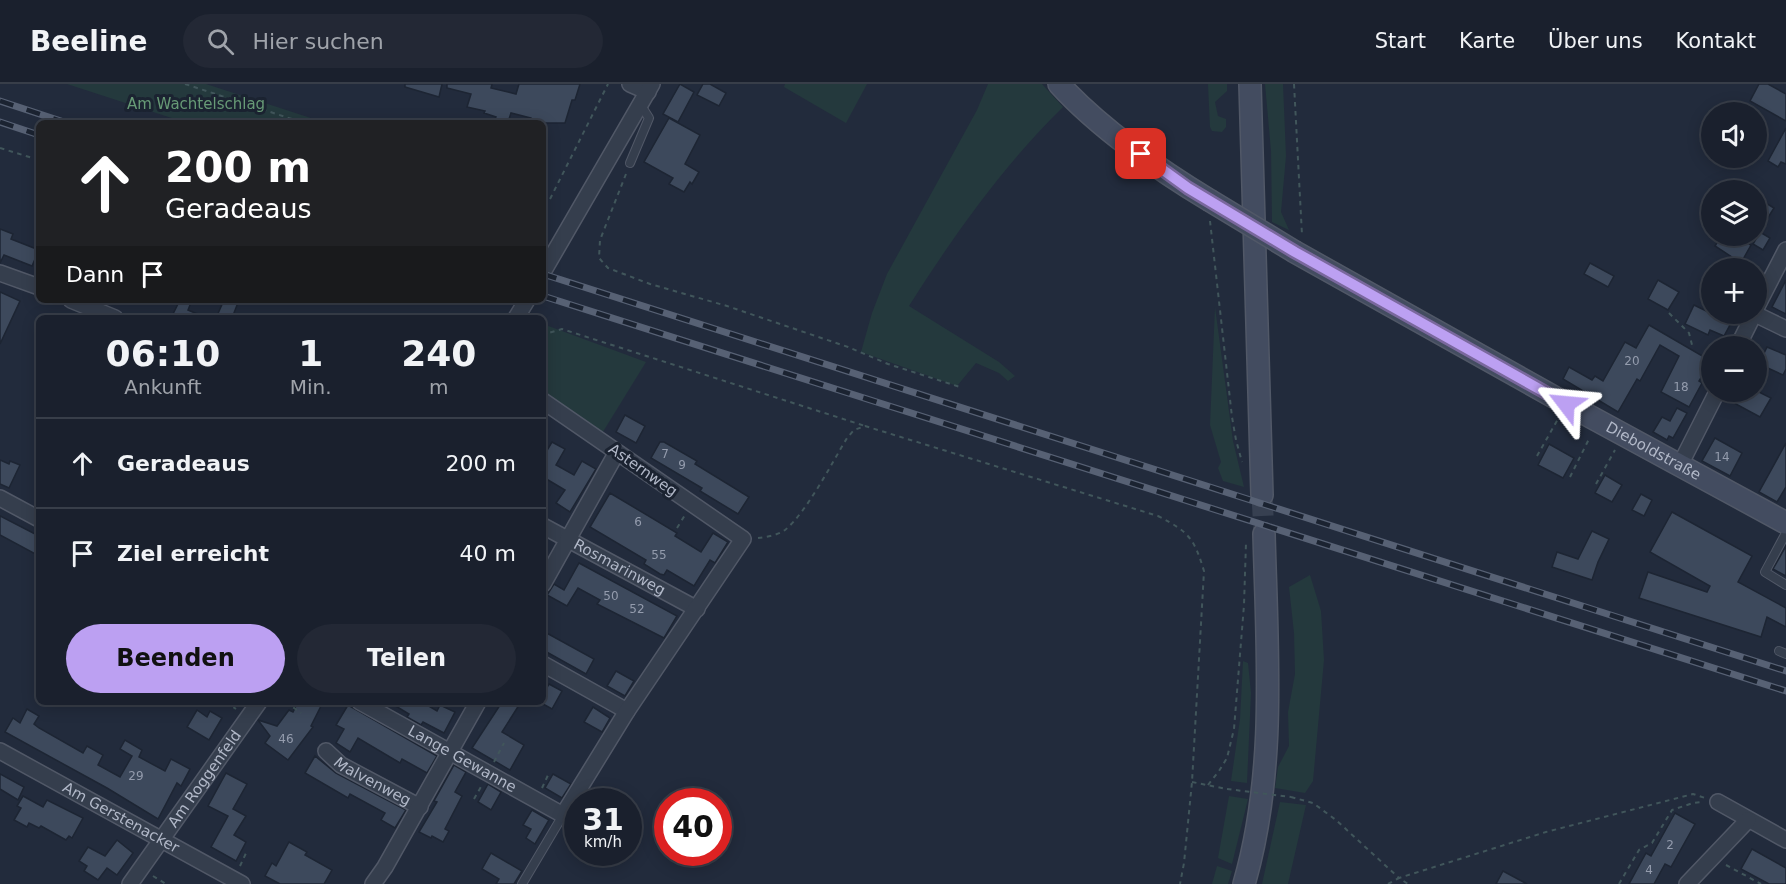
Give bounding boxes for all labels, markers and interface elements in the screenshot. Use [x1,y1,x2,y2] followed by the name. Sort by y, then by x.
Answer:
[183,14,603,68] search box
[30,25,147,58] text: Beeline
[204,25,237,58] icon: search
[252,29,384,54] text: Hier suchen
[1375,29,1426,53] text: Start
[1459,29,1515,53] text: Karte
[1548,29,1643,53] text: Über uns
[1676,29,1756,53] text: Kontakt
[127,95,265,113] park label: Am Wachtelschlag
[1701,102,1767,402] map controls
[1701,102,1767,168] button: sound
[1115,128,1166,179] pin
[1124,137,1157,170] icon: arrive
[165,143,311,192] text: 200 m
[66,144,144,222] icon: ahead
[1701,180,1767,246] button: layers
[165,193,312,224] text: Geradeaus
[136,258,169,291] icon: arrive
[1701,258,1767,324] button: +
[66,262,124,287] text: Dann
[106,333,220,374] text: 06:10
[298,333,323,374] text: 1
[401,333,476,374] text: 240
[1701,336,1767,402] button: −
[1624,354,1640,368] house number: 20
[1534,372,1598,436] position arrow
[124,375,202,399] text: Ankunft
[290,375,332,399] text: Min.
[429,375,449,399] text: m
[1673,380,1689,394] house number: 18
[1603,418,1704,484] street label: Dieboldstraße
[605,440,681,500] street label: Asternweg
[66,447,99,480] icon: ahead
[661,447,669,461] house number: 7
[1714,450,1730,464] house number: 14
[117,451,250,476] text: Geradeaus
[446,451,516,476] text: 200 m
[678,458,686,472] house number: 9
[634,515,642,529] house number: 6
[571,535,669,599] street label: Rosmarinweg
[66,537,99,570] icon: arrive
[117,541,269,566] text: Ziel erreicht
[460,541,516,566] text: 40 m
[651,548,667,562] house number: 55
[603,589,619,603] house number: 50
[629,602,645,616] house number: 52
[66,624,285,693] button: Beenden
[297,624,516,693] button: Teilen
[405,722,520,796] street label: Lange Gewanne
[164,727,245,831] street label: Am Roggenfeld
[278,732,294,746] house number: 46
[330,754,414,810] street label: Malvenweg
[128,769,144,783] house number: 29
[60,778,183,857] street label: Am Gerstenacker
[654,788,732,866] speed limit sign: 40
[582,802,624,837] text: 31
[584,833,622,851] text: km/h
[1666,838,1674,852] house number: 2
[1645,863,1653,877] house number: 4

